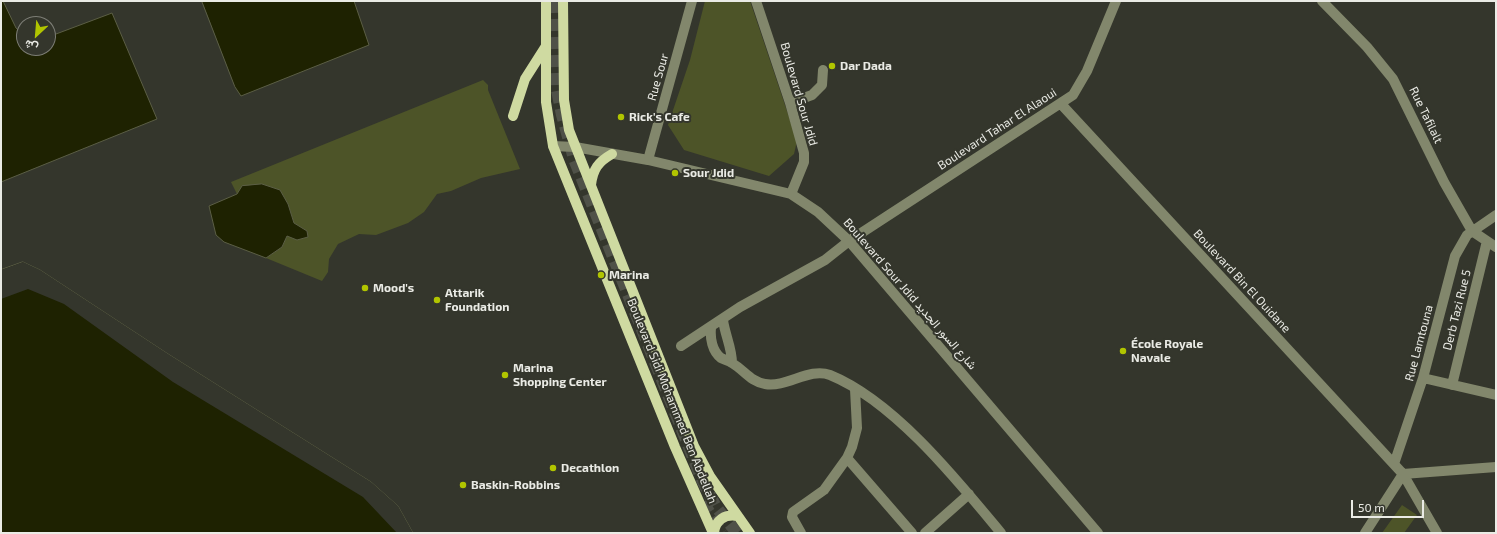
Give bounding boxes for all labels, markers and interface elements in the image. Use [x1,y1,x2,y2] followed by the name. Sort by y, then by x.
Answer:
[16,16,56,56] north arrow
[22,38,40,55] text: ش
[777,41,821,147] street label: Boulevard Sour Jdid
[644,52,672,102] street label: Rue Sour
[840,59,892,73] place label: Dar Dada
[827,61,837,71] marker: Dar Dada
[1406,84,1446,146] street label: Rue Tafilalt
[935,85,1059,173] street label: Boulevard Tahar El Alaoui
[629,110,690,124] place label: Rick's Cafe
[616,112,626,122] marker: Rick's Cafe
[683,166,734,180] place label: Sour Jdid
[670,168,680,178] marker: Sour Jdid
[840,215,980,373] street label: Boulevard Sour Jdid شارع السور الجديد
[1190,226,1294,336] street label: Boulevard Bin El Ouidane
[609,268,649,282] place label: Marina
[1440,268,1474,352] street label: Derb Tazi Rue 5
[596,270,606,280] marker: Marina
[373,281,414,295] place label: Mood's
[360,283,370,293] marker: Mood's
[445,286,509,314] place label: Attarik Foundation
[432,295,442,305] marker: Attarik Foundation
[624,296,720,506] street label: Boulevard Sidi Mohammed Ben Abdellah
[1402,303,1436,383] street label: Rue Lamtouna
[1131,337,1203,365] place label: École Royale Navale
[1118,346,1128,356] marker: École Royale Navale
[513,361,607,389] place label: Marina Shopping Center
[500,370,510,380] marker: Marina Shopping Center
[561,461,619,475] place label: Decathlon
[548,463,558,473] marker: Decathlon
[471,478,560,492] place label: Baskin-Robbins
[458,480,468,490] marker: Baskin-Robbins
[1353,492,1426,518] scale bar
[1358,500,1385,514] text: 50 m

